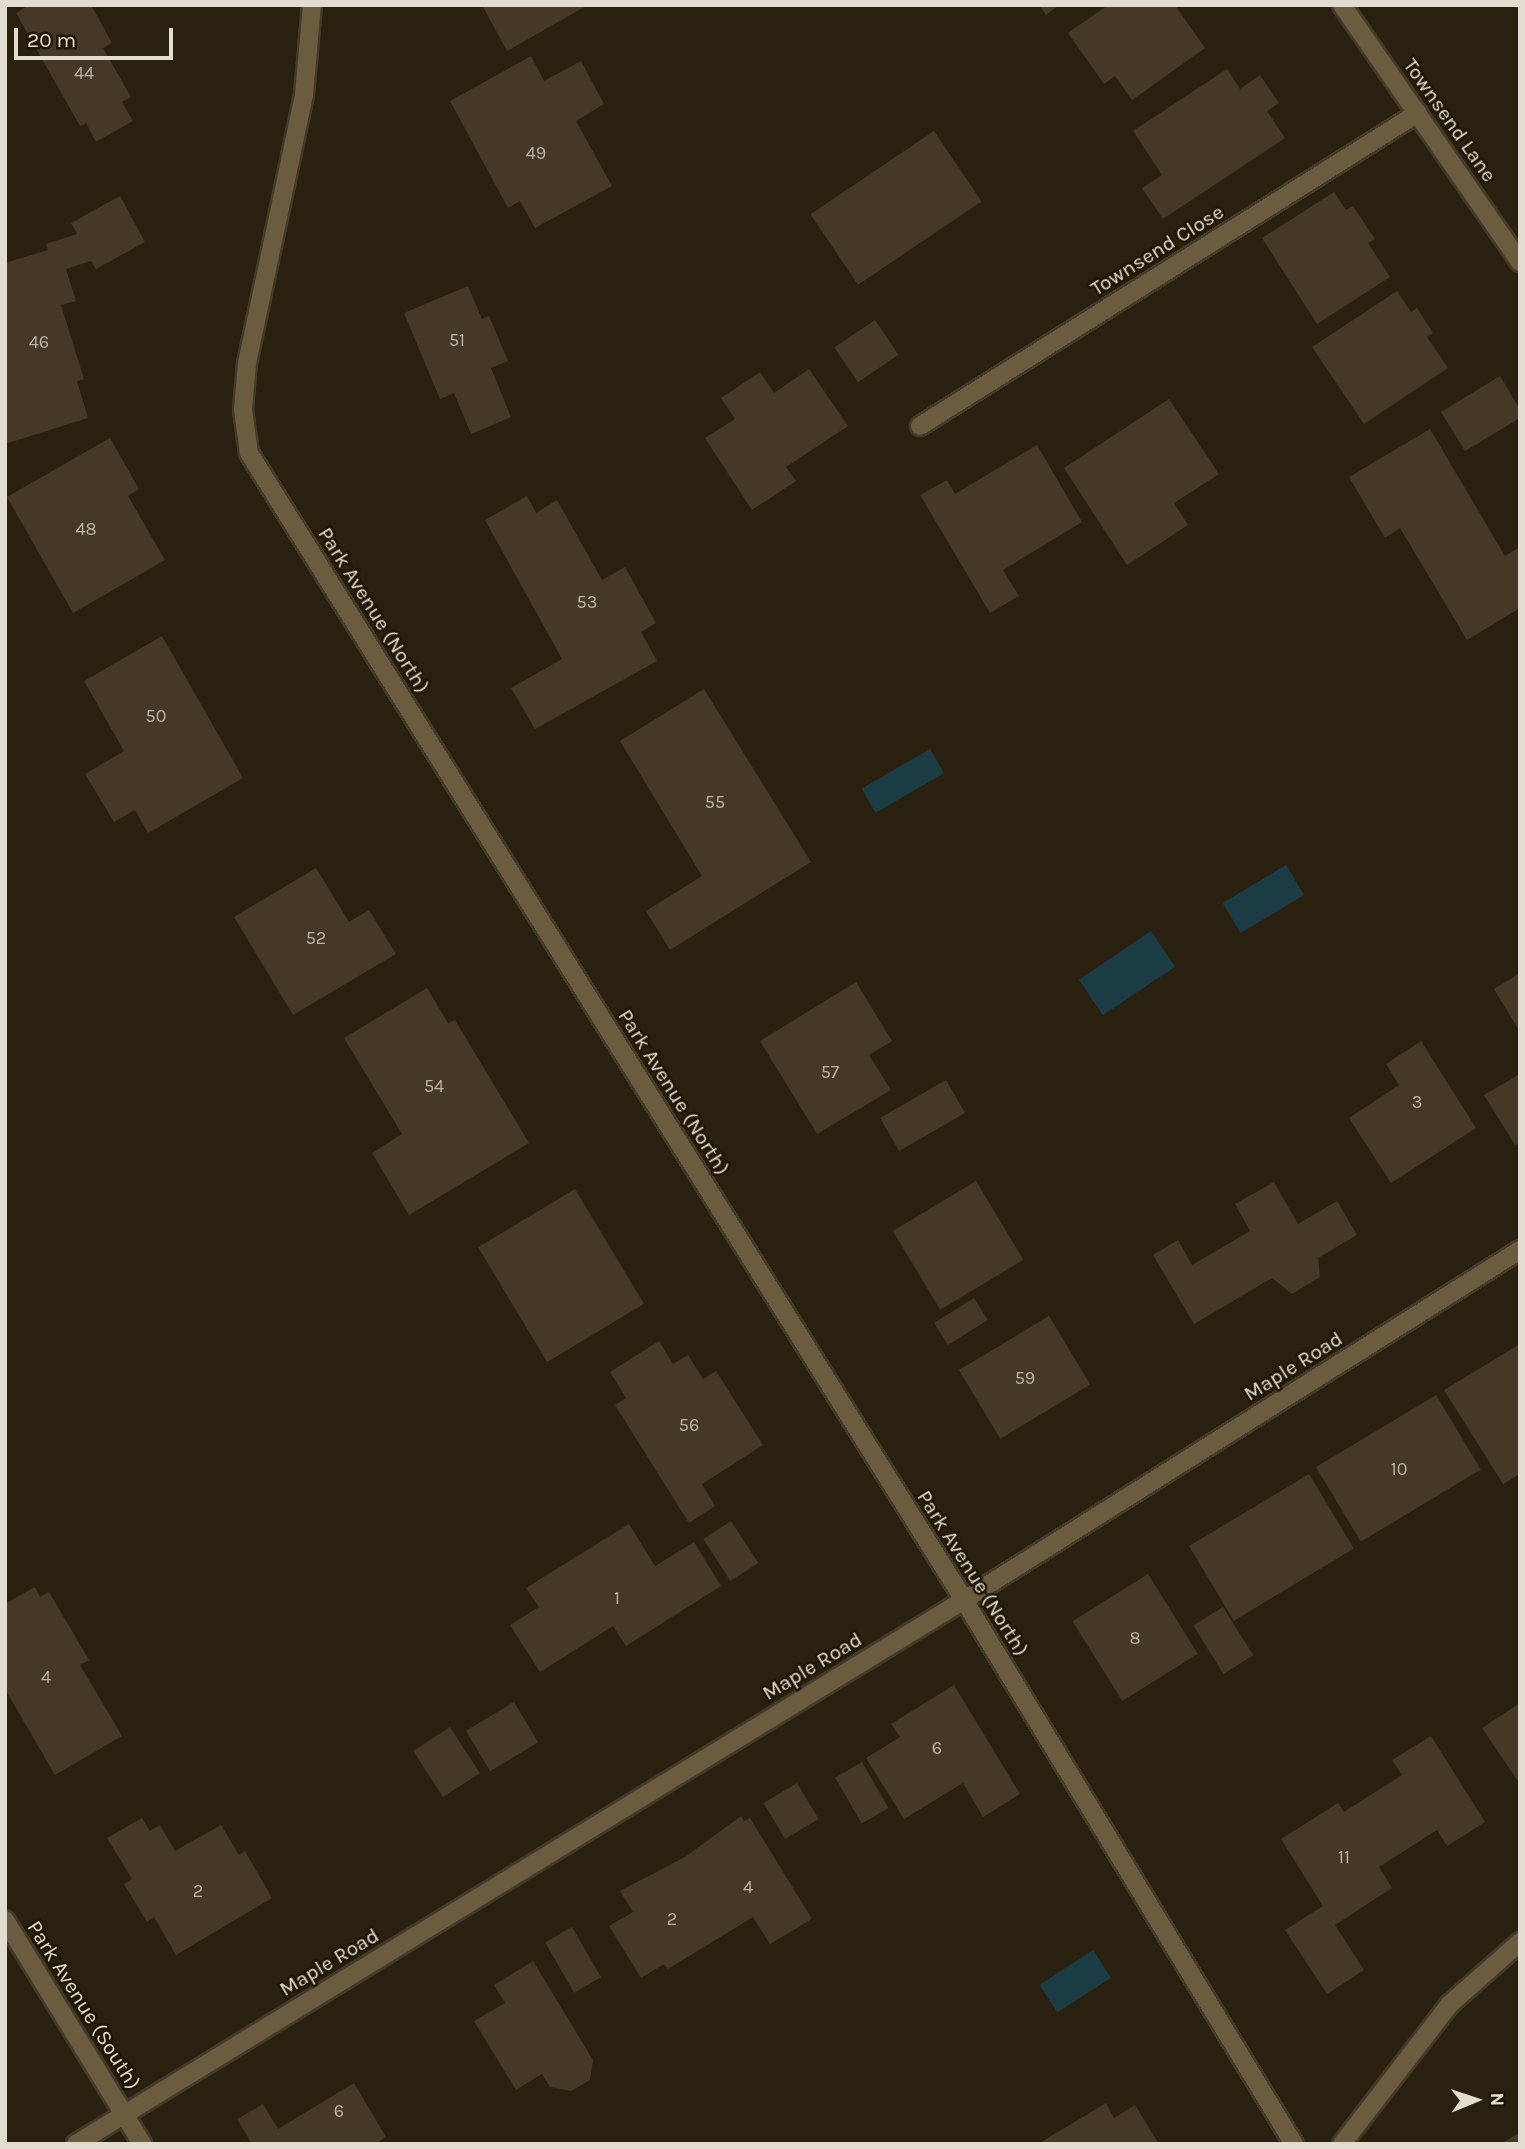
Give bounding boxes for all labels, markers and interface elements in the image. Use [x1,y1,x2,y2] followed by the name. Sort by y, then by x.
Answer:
[18,14,177,58] scale bar
[27,28,76,52] text: 20 m
[1398,53,1502,187] street label: Townsend Lane
[74,62,94,84] house number: 44
[526,142,546,164] house number: 49
[1086,199,1228,301] street label: Townsend Close
[449,329,465,351] house number: 51
[29,331,49,353] house number: 46
[75,518,97,540] house number: 48
[313,522,435,698] street label: Park Avenue (North)
[577,591,597,613] house number: 53
[146,705,166,727] house number: 50
[705,791,725,813] house number: 55
[306,927,326,949] house number: 52
[613,1004,735,1180] street label: Park Avenue (North)
[821,1061,839,1083] house number: 57
[424,1075,444,1097] house number: 54
[1412,1091,1422,1113] house number: 3
[1239,1326,1347,1406] street label: Maple Road
[1015,1367,1035,1389] house number: 59
[679,1414,699,1436] house number: 56
[1391,1458,1407,1480] house number: 10
[912,1485,1034,1661] street label: Park Avenue (North)
[614,1587,620,1609] house number: 1
[758,1626,866,1706] street label: Maple Road
[1129,1627,1141,1649] house number: 8
[41,1666,51,1688] house number: 4
[932,1737,942,1759] house number: 6
[1338,1846,1350,1868] house number: 11
[743,1876,753,1898] house number: 4
[193,1880,203,1902] house number: 2
[667,1908,677,1930] house number: 2
[22,1916,146,2094] street label: Park Avenue (South)
[275,1922,383,2002] street label: Maple Road
[1441,2065,1511,2135] north arrow
[1486,2092,1508,2106] text: N
[334,2100,344,2122] house number: 6

